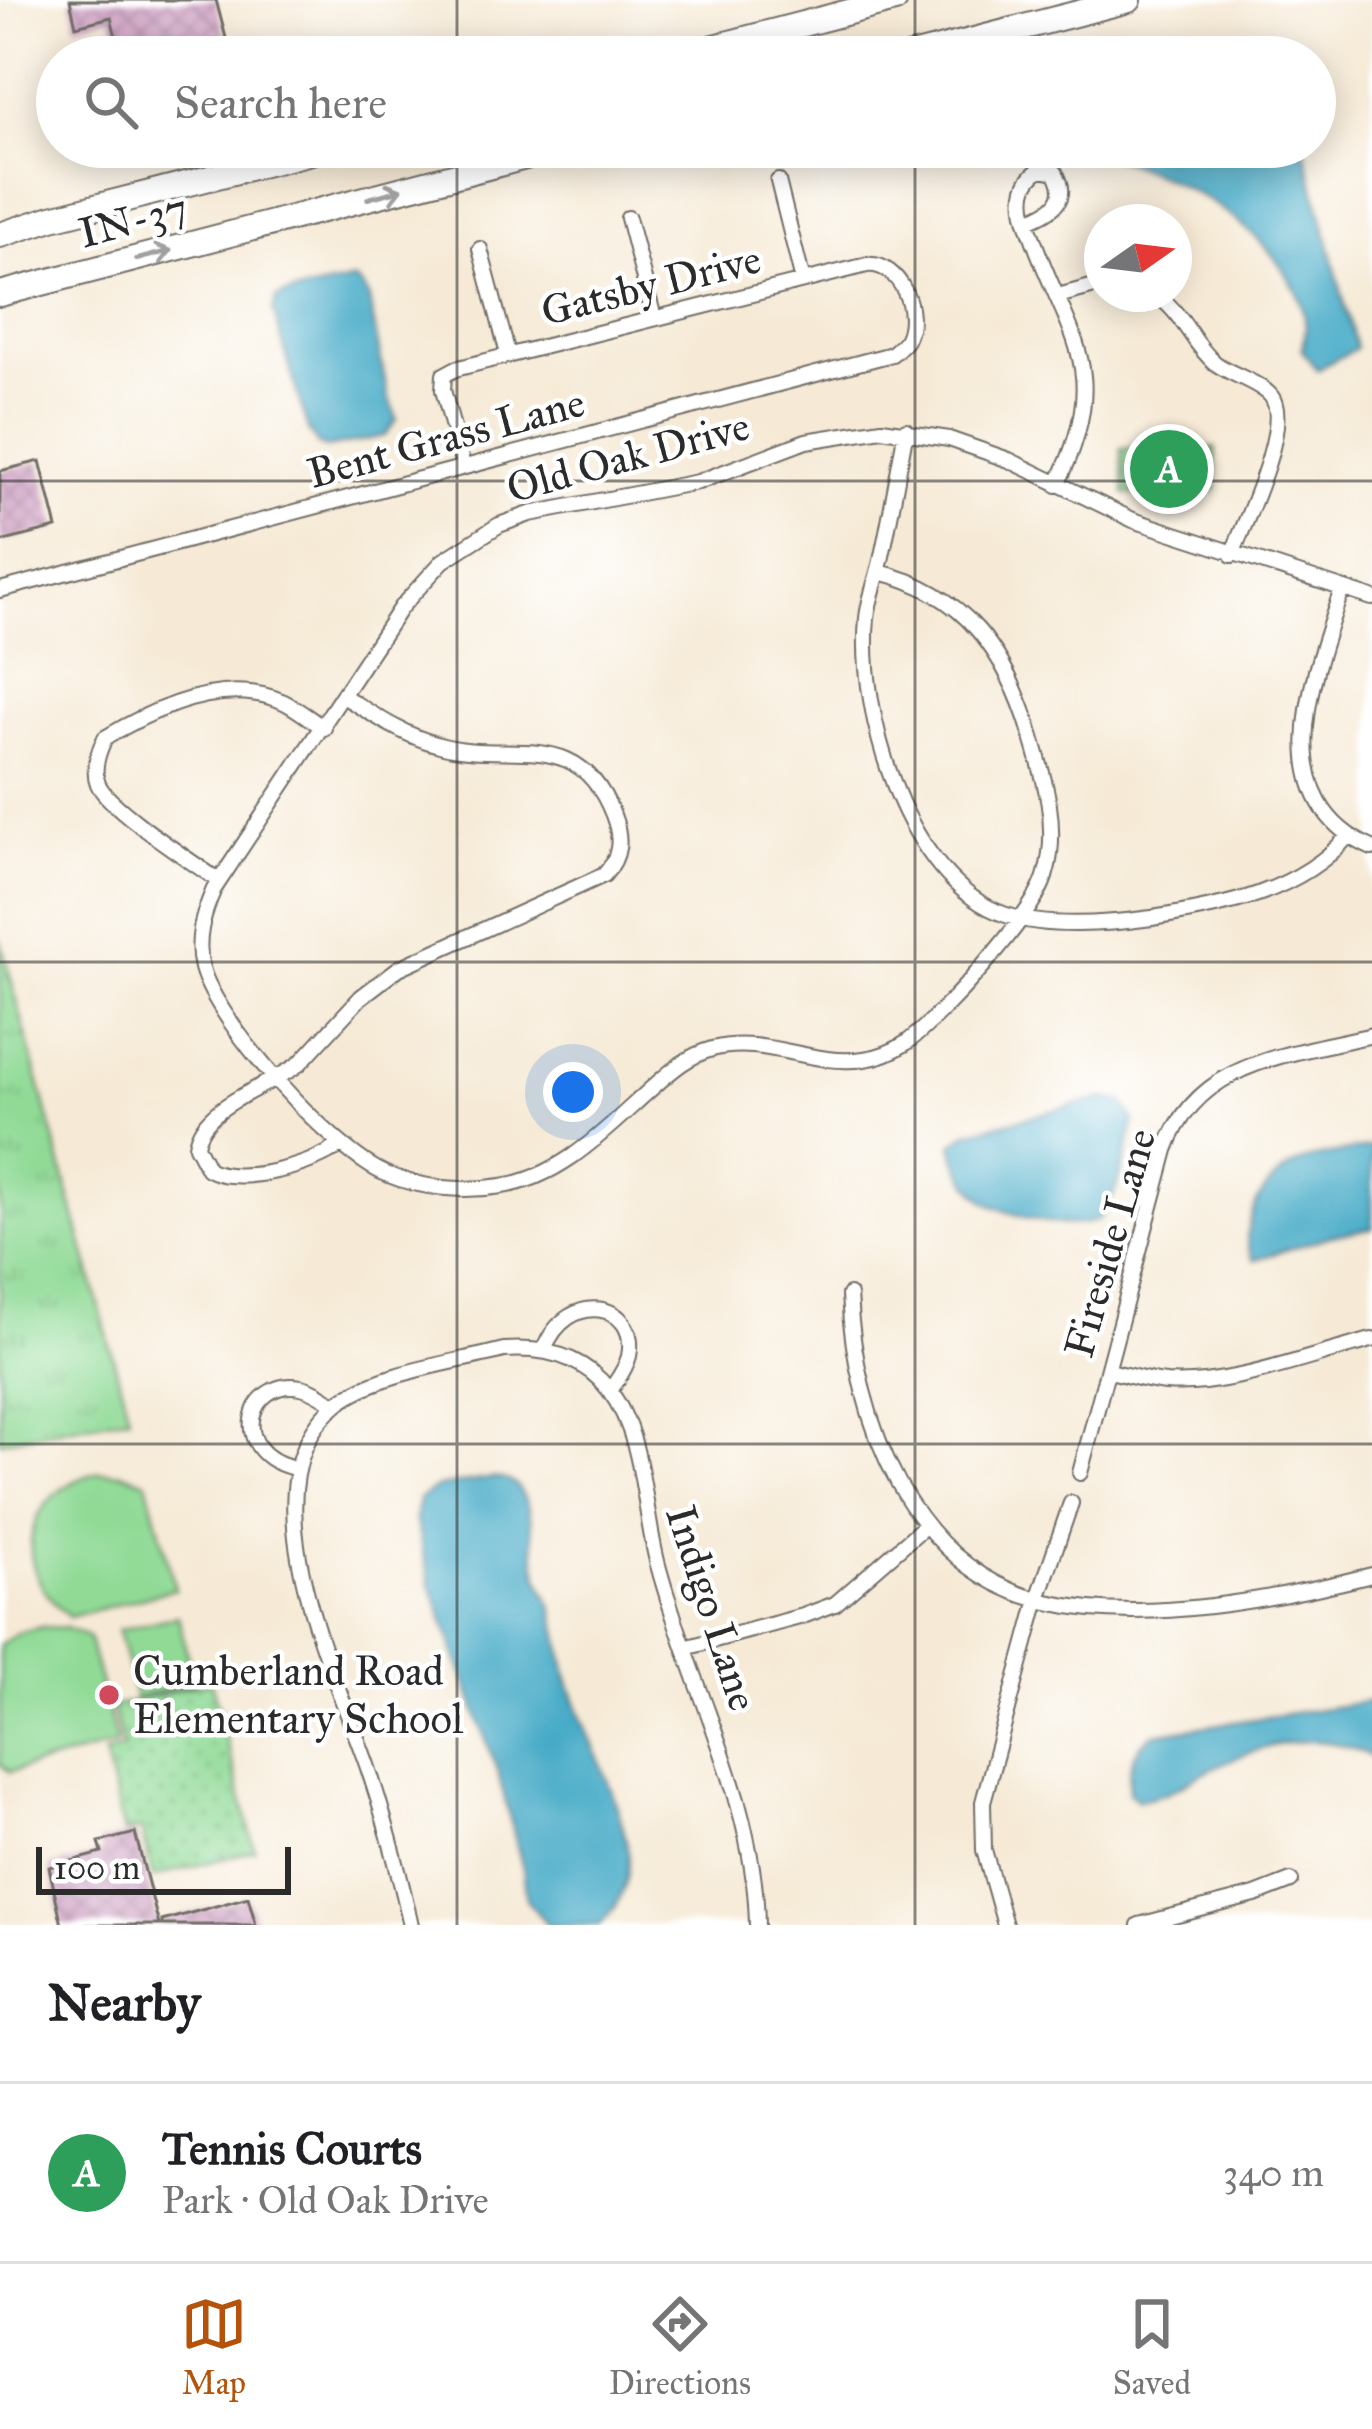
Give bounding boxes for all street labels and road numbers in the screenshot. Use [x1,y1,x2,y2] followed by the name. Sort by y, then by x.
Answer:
[73,181,193,259] street label: IN-37
[536,233,766,337] street label: Gatsby Drive
[302,376,590,500] street label: Bent Grass Lane
[501,400,755,514] street label: Old Oak Drive
[1053,1123,1167,1363] street label: Fireside Lane
[654,1499,770,1717] street label: Indigo Lane

